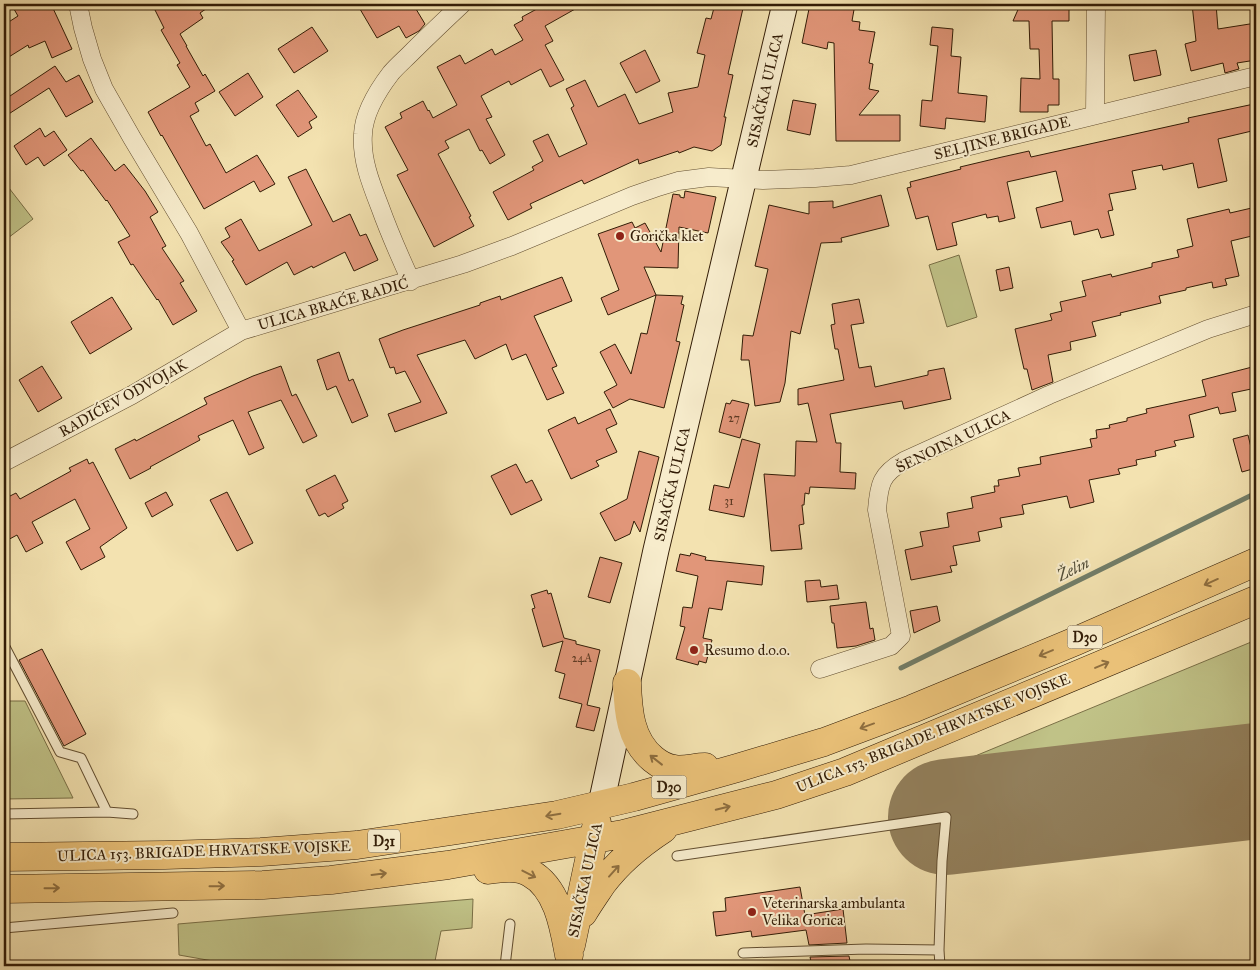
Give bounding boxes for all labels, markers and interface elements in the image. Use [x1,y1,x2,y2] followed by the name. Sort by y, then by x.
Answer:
[742,31,787,149] street label: SISAČKA ULICA
[932,112,1072,165] street label: SELJINE BRIGADE
[630,227,704,245] place label: Gorička klet
[614,230,626,242] marker: Gorička klet
[255,273,410,334] street label: ULICA BRAĆE RADIĆ
[55,354,191,442] street label: RADIĆEV ODVOJAK
[892,405,1013,477] street label: ŠENOINA ULICA
[728,411,740,425] house number: 27
[649,425,694,543] street label: SISAČKA ULICA
[724,494,734,508] house number: 31
[1052,551,1093,585] water label: Želin
[1204,577,1219,587] one-way arrow
[1068,626,1102,649] road number: D30
[704,641,790,659] place label: Resumo d.o.o.
[688,644,700,656] marker: Resumo d.o.o.
[1039,649,1054,658] one-way arrow
[572,651,592,665] house number: 24A
[1094,660,1109,669] one-way arrow
[793,670,1073,797] street label: ULICA 153. BRIGADE HRVATSKE VOJSKE
[860,722,875,731] one-way arrow
[650,755,663,766] one-way arrow
[652,776,686,799] road number: D30
[715,803,731,812] one-way arrow
[546,811,562,821] one-way arrow
[563,821,606,939] street label: SISAČKA ULICA
[368,829,400,852] road number: D31
[57,837,351,866] street label: ULICA 153. BRIGADE HRVATSKE VOJSKE
[608,864,620,877] one-way arrow
[371,869,387,879] one-way arrow
[522,869,537,879] one-way arrow
[208,881,224,891] one-way arrow
[44,883,60,893] one-way arrow
[761,894,906,929] place label: Veterinarska ambulanta Velika Gorica
[746,906,758,918] marker: Veterinarska ambulanta Velika Gorica

